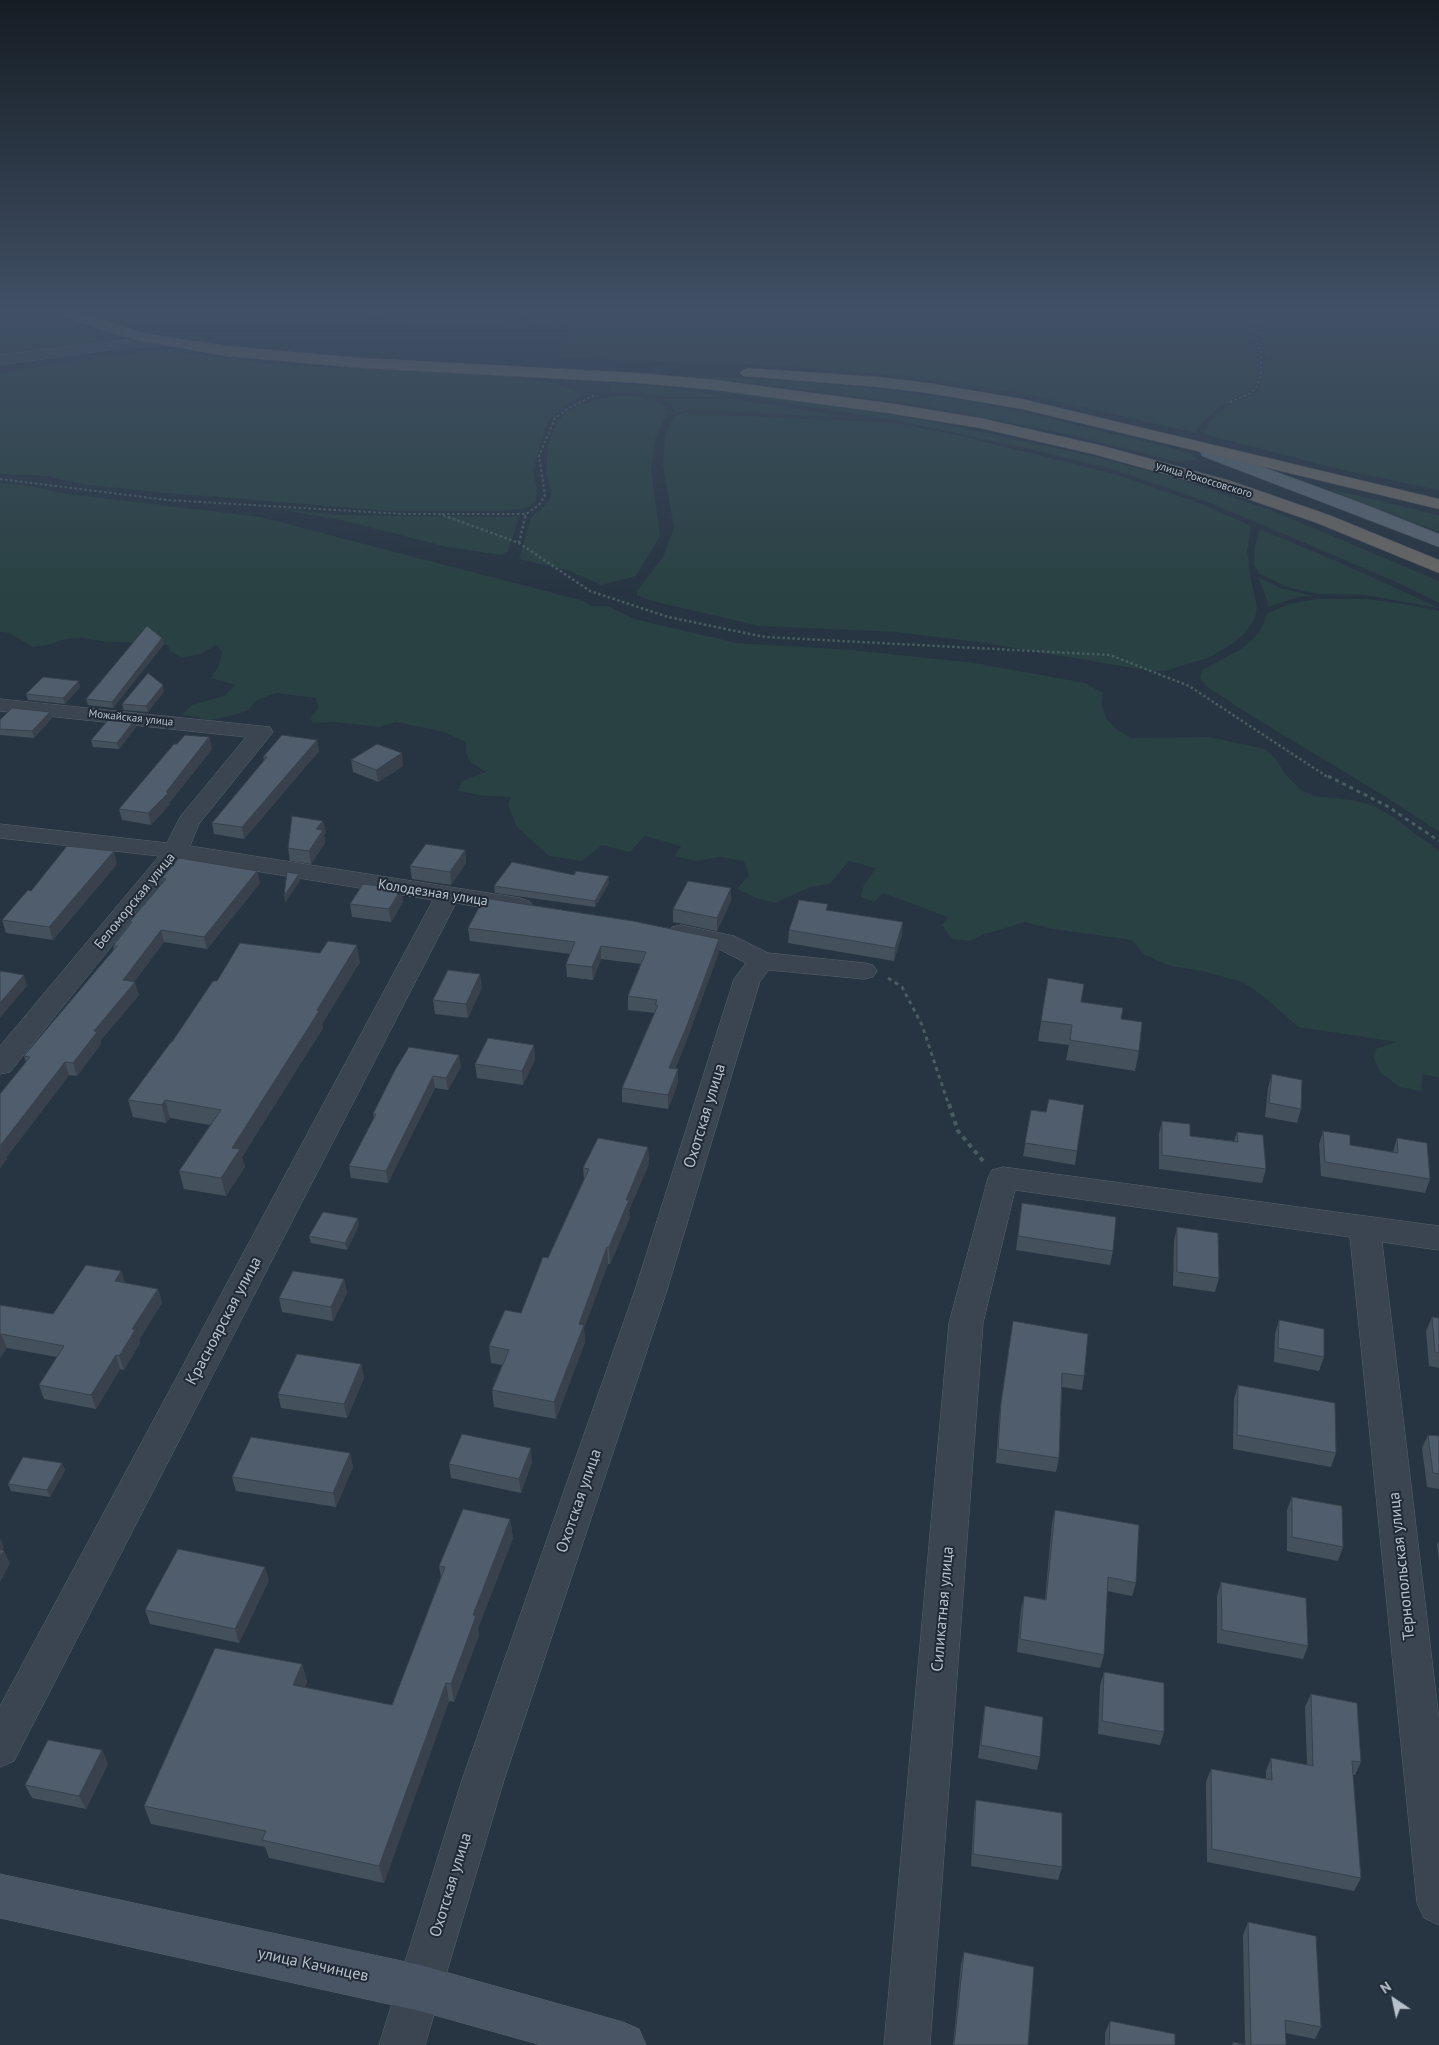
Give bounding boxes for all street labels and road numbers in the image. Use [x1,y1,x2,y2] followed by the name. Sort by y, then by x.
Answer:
[1154,459,1254,501] street label: улица Рокоссовского
[88,707,174,729] street label: Можайская улица
[91,849,179,953] street label: Беломорская улица
[377,876,489,910] street label: Колодезная улица
[680,1061,730,1171] street label: Охотская улица
[182,1254,266,1388] street label: Красноярская улица
[552,1447,606,1555] street label: Охотская улица
[1385,1491,1419,1641] street label: Тернопольская улица
[928,1546,958,1672] street label: Силикатная улица
[426,1830,476,1940] street label: Охотская улица
[256,1944,370,1986] street label: улица Качинцев

